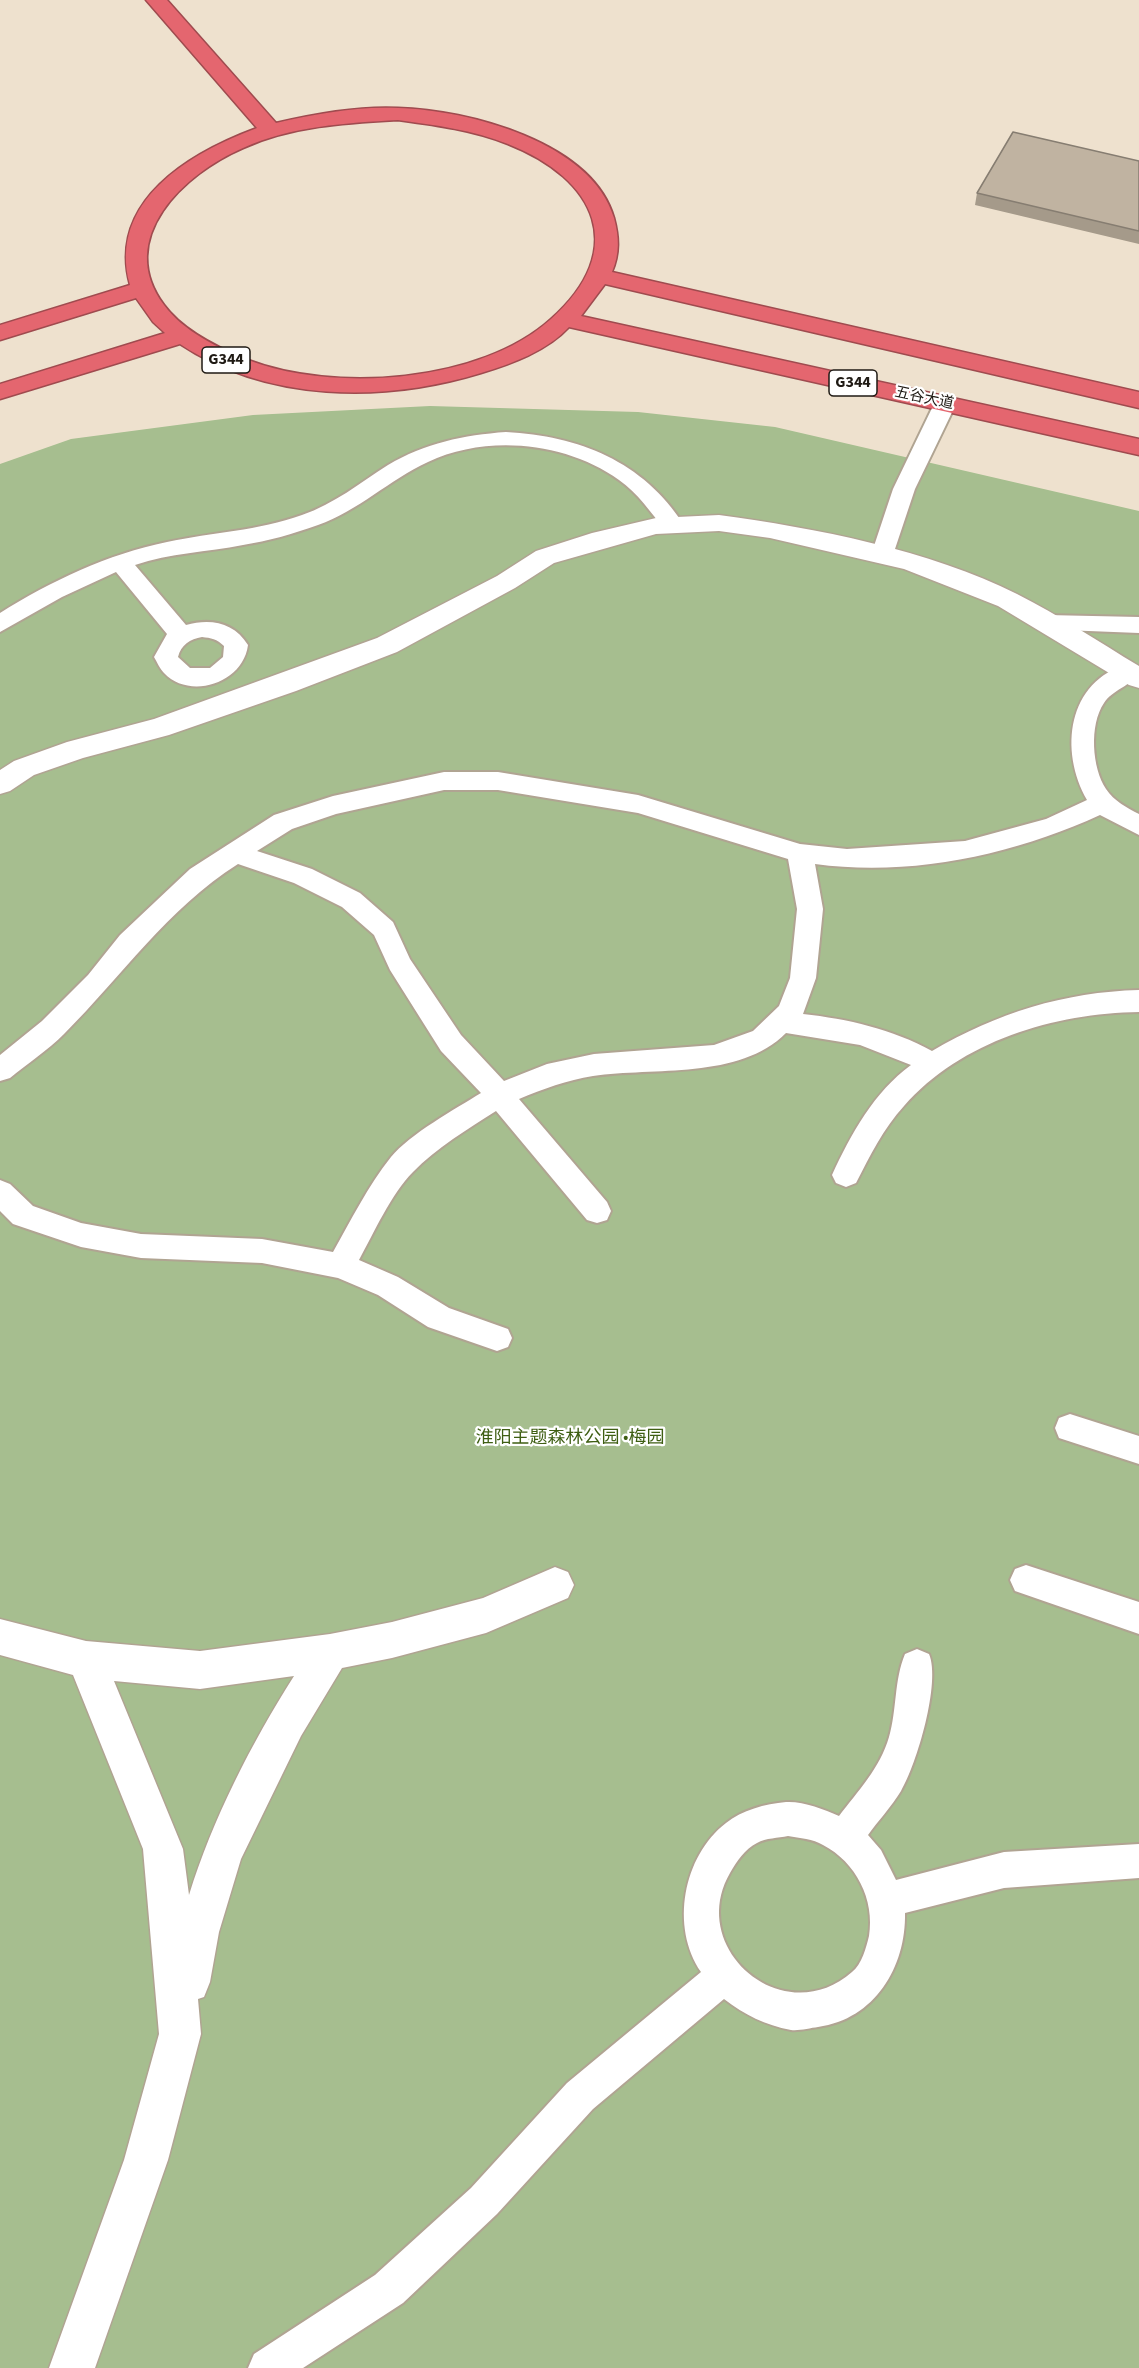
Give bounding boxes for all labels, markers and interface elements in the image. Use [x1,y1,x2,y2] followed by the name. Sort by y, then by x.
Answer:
[202,347,250,373] road number: G344
[829,370,877,396] road number: G344
[893,384,955,414] street label: 五谷大道
[475,1428,665,1450] park label: 淮阳主题森林公园 •梅园

